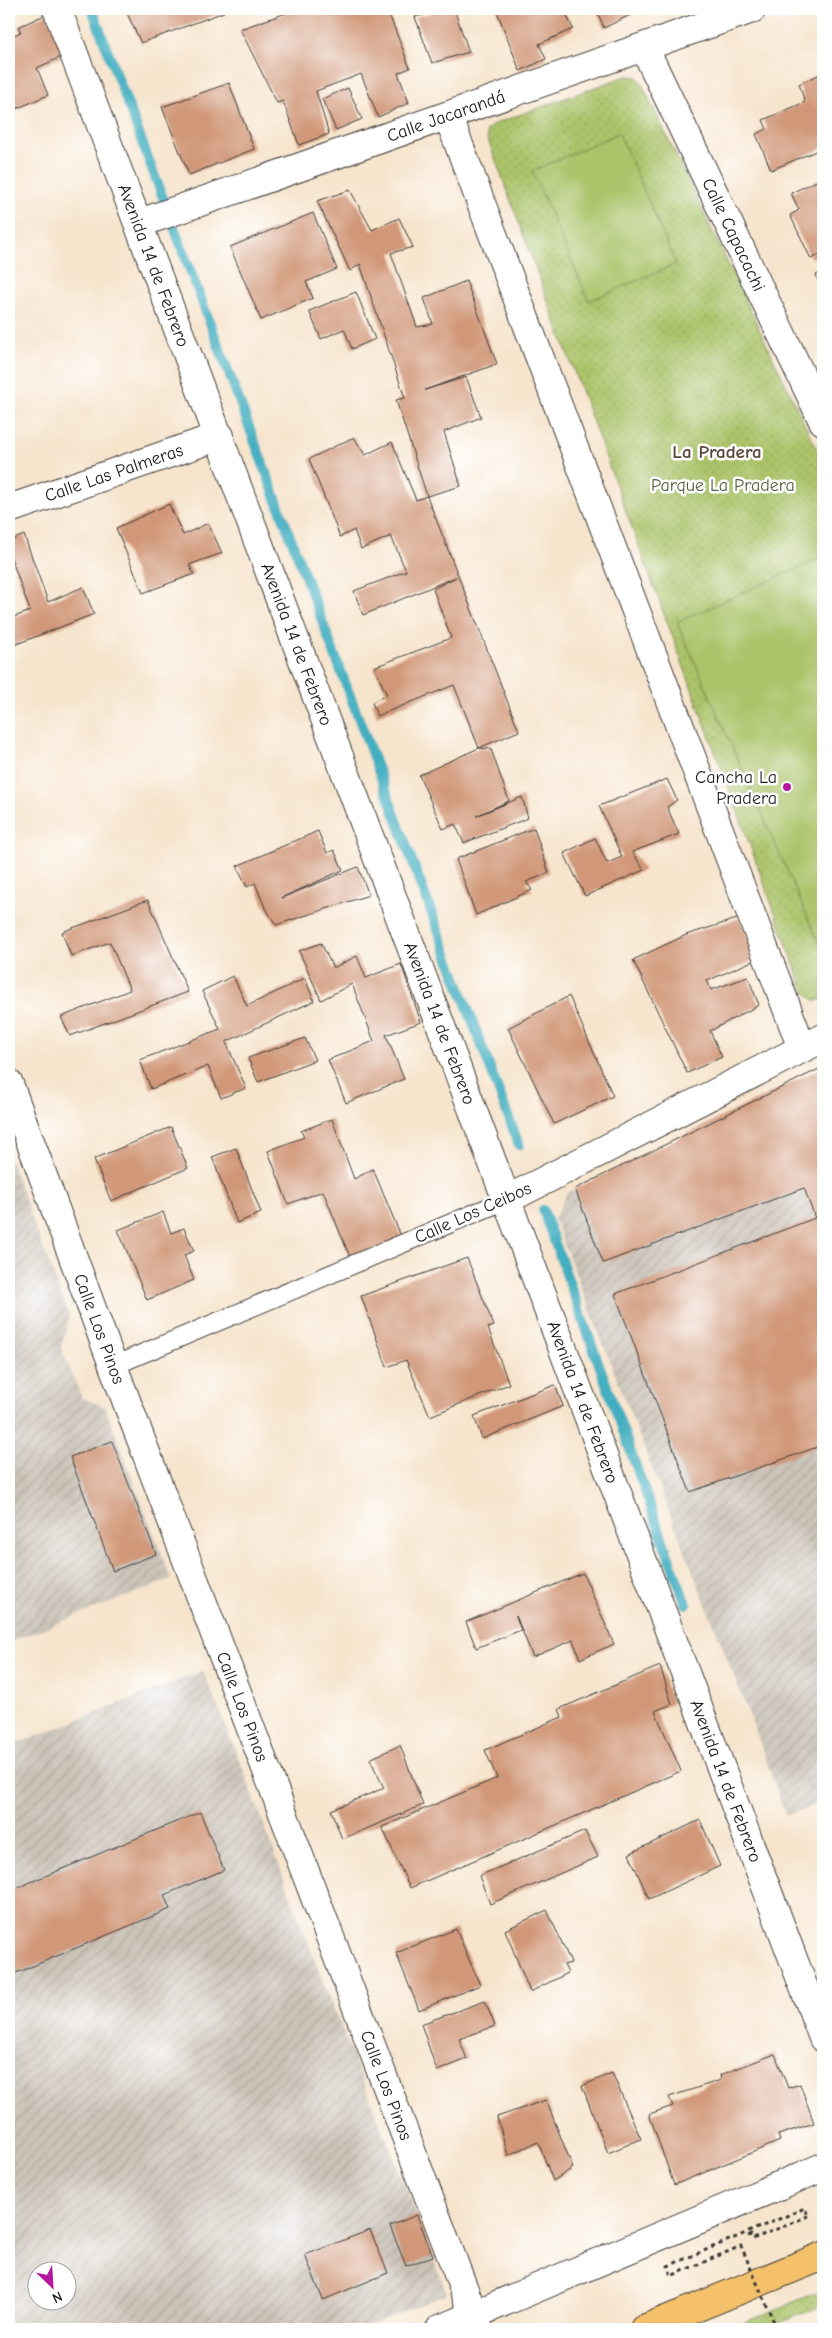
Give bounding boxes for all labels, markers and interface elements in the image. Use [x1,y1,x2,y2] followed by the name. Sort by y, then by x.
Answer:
[384,86,508,146] street label: Calle Jacarandá
[698,175,770,295] street label: Calle Capacachi
[114,181,194,350] street label: Avenida 14 de Febrero
[42,439,186,506] street label: Calle Las Palmeras
[672,441,762,463] district label: La Pradera
[651,475,795,496] park label: Parque La Pradera
[257,560,337,729] street label: Avenida 14 de Febrero
[695,767,777,809] place label: Cancha La Pradera
[781,781,793,793] marker: Cancha La Pradera
[400,939,480,1107] street label: Avenida 14 de Febrero
[411,1178,535,1248] street label: Calle Los Ceibos
[70,1271,129,1387] street label: Calle Los Pinos
[543,1318,623,1486] street label: Avenida 14 de Febrero
[212,1649,273,1765] street label: Calle Los Pinos
[686,1697,766,1865] street label: Avenida 14 de Febrero
[356,2027,417,2143] street label: Calle Los Pinos
[28,2260,78,2310] north arrow
[50,2288,65,2307] text: N

